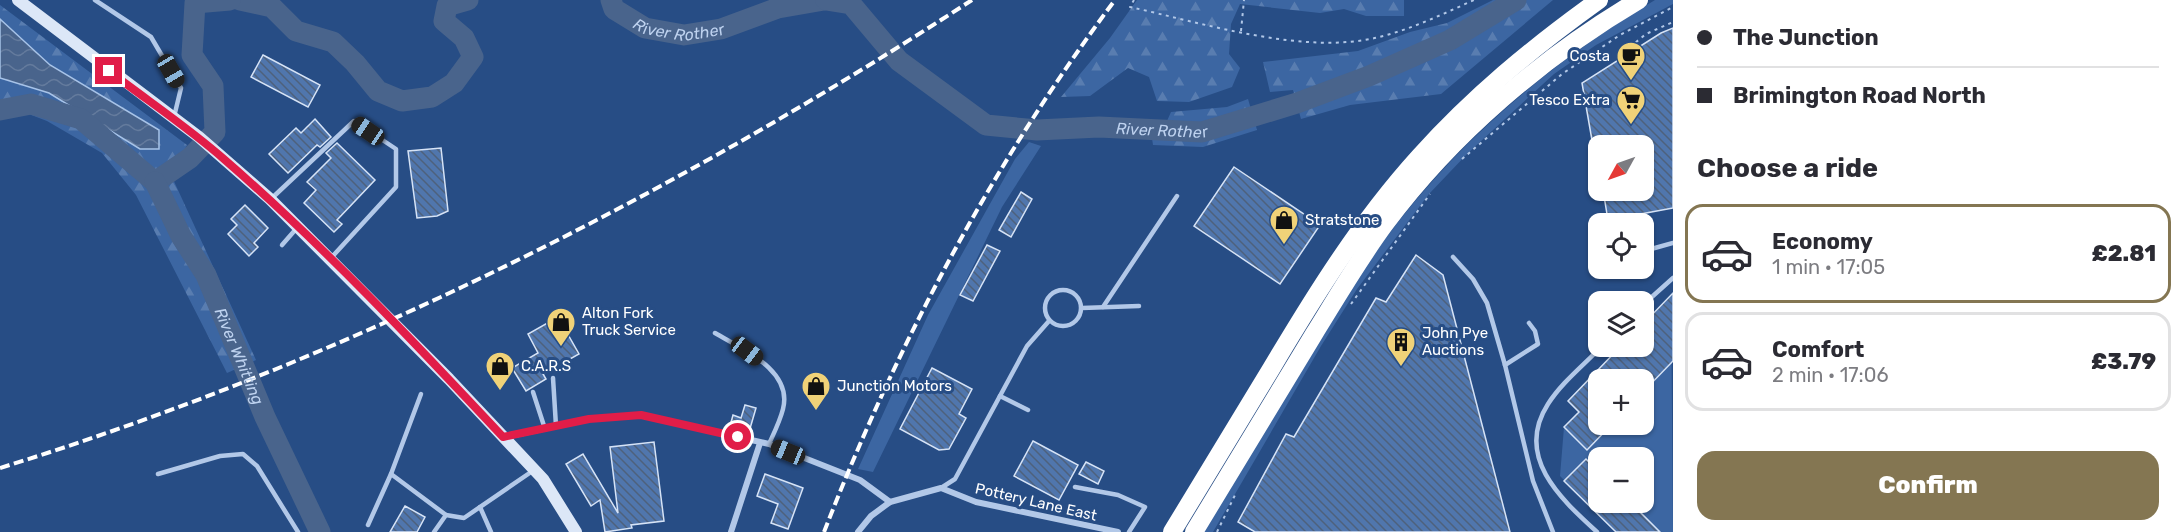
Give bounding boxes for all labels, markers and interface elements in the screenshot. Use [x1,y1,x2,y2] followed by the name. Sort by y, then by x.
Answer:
[630,14,728,45] water label: River Rother
[1733,24,1879,51] text: The Junction
[1615,40,1647,82] cafe icon: Costa
[1570,47,1610,65] place label: Costa
[154,51,188,91] car
[95,57,122,84] route end
[1733,82,1986,109] text: Brimington Road North
[1615,84,1647,126] supermarket icon: Tesco Extra
[1529,91,1610,109] place label: Tesco Extra
[348,113,388,149] car
[1115,119,1211,142] water label: River Rother
[1588,135,1654,201] north arrow
[1588,135,1654,513] map controls
[1697,152,1878,184] text: Choose a ride
[1268,204,1300,246] shop icon: Stratstone
[1305,211,1379,229] place label: Stratstone
[1588,213,1654,279] button: locate
[1700,227,1754,281] icon: car
[1772,228,1873,255] text: Economy
[2091,240,2156,267] text: £2.81
[1772,255,1885,279] text: 1 min · 17:05
[1588,291,1654,357] button: layers
[582,304,676,339] place label: Alton Fork Truck Service
[211,305,268,408] water label: River Whitting
[545,306,577,348] shop icon: Alton Fork Truck Service
[1422,324,1488,359] place label: John Pye Auctions
[1385,326,1417,368] building icon: John Pye Auctions
[727,333,767,369] car
[1700,335,1754,389] icon: car
[1772,336,1864,363] text: Comfort
[2091,348,2156,375] text: £3.79
[484,350,516,392] shop icon: C.A.R.S
[521,357,571,375] place label: C.A.R.S
[1772,363,1888,387] text: 2 min · 17:06
[1588,369,1654,435] button: +
[800,370,832,412] shop icon: Junction Motors
[837,377,952,395] place label: Junction Motors
[724,423,751,450] route start
[768,437,808,467] car
[1588,447,1654,513] button: −
[1697,451,2159,520] button: Confirm
[973,479,1099,525] street label: Pottery Lane East

